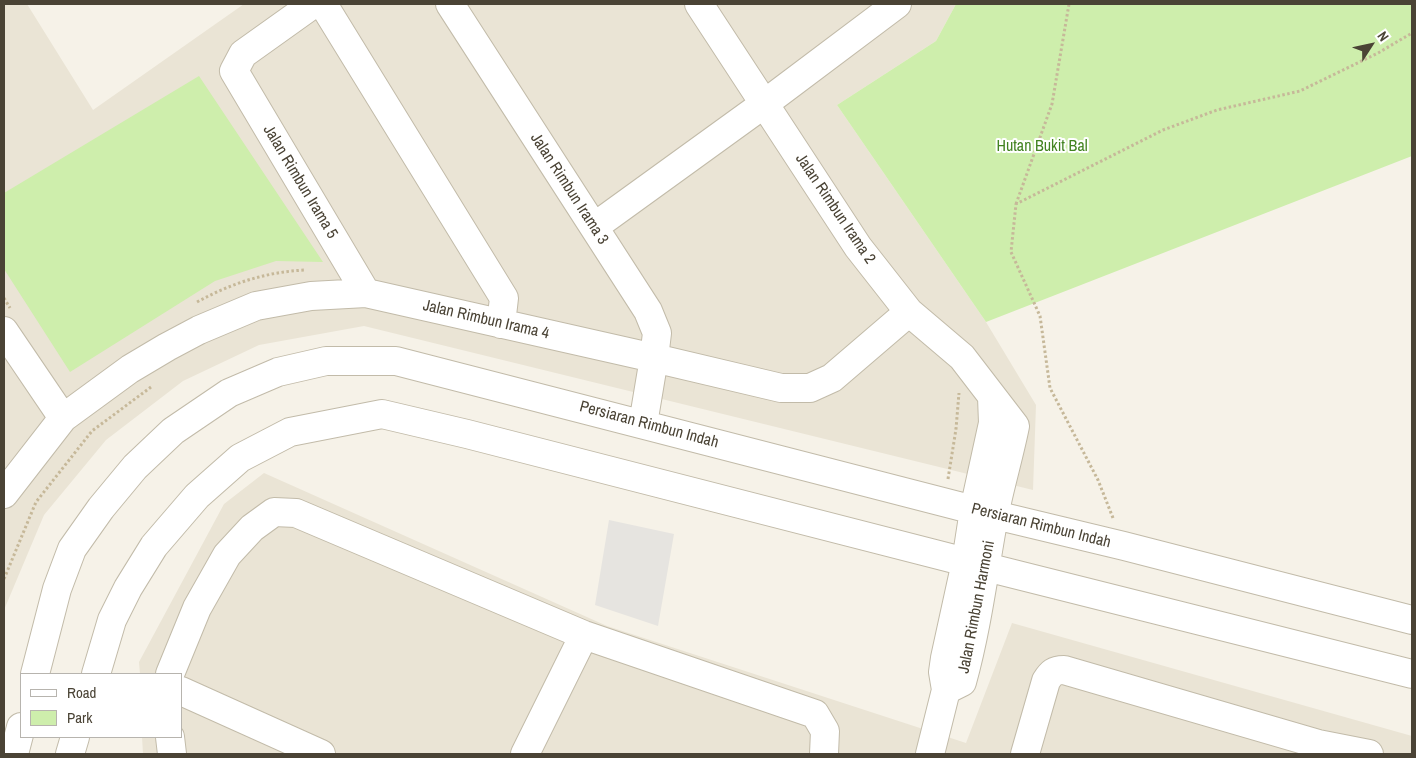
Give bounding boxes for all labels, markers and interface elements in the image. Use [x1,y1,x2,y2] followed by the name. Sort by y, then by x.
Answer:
[1346,20,1396,70] north arrow
[1374,28,1393,45] text: N
[259,122,341,242] street label: Jalan Rimbun Irama 5
[526,130,612,248] street label: Jalan Rimbun Irama 3
[996,137,1088,157] park label: Hutan Bukit Bal
[791,150,879,268] street label: Jalan Rimbun Irama 2
[421,296,551,344] street label: Jalan Rimbun Irama 4
[577,397,721,453] street label: Persiaran Rimbun Indah
[969,499,1113,553] street label: Persiaran Rimbun Indah
[955,539,999,675] street label: Jalan Rimbun Harmoni
[20,673,182,738] legend
[67,682,96,703] text: Road
[67,707,92,728] text: Park

